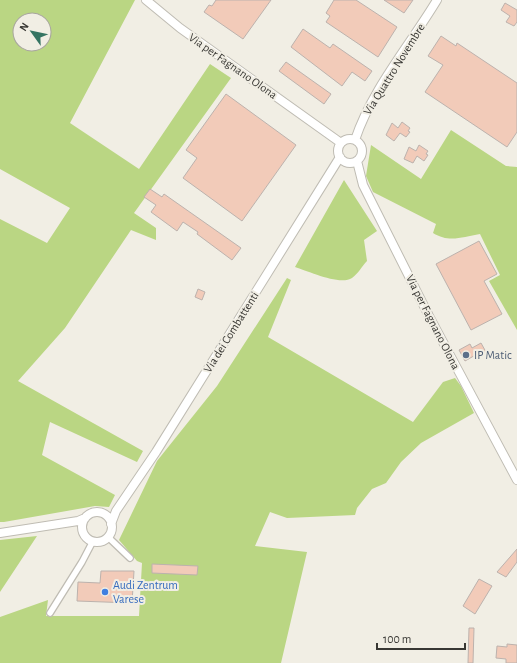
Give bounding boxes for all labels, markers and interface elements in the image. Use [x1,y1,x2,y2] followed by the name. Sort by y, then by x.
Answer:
[12,12,52,52] north arrow
[17,21,31,33] text: N
[361,21,428,117] street label: Via Quattro Novembre
[187,31,280,101] street label: Via per Fagnano Olona
[404,273,462,372] street label: Via per Fagnano Olona
[201,289,261,375] street label: Via dei Combattenti
[474,349,512,361] place label: IP Matic
[461,350,471,360] marker: IP Matic
[113,579,178,605] place label: Audi Zentrum Varese
[100,587,110,597] marker: Audi Zentrum Varese
[377,625,465,651] scale bar
[383,633,411,645] text: 100 m

